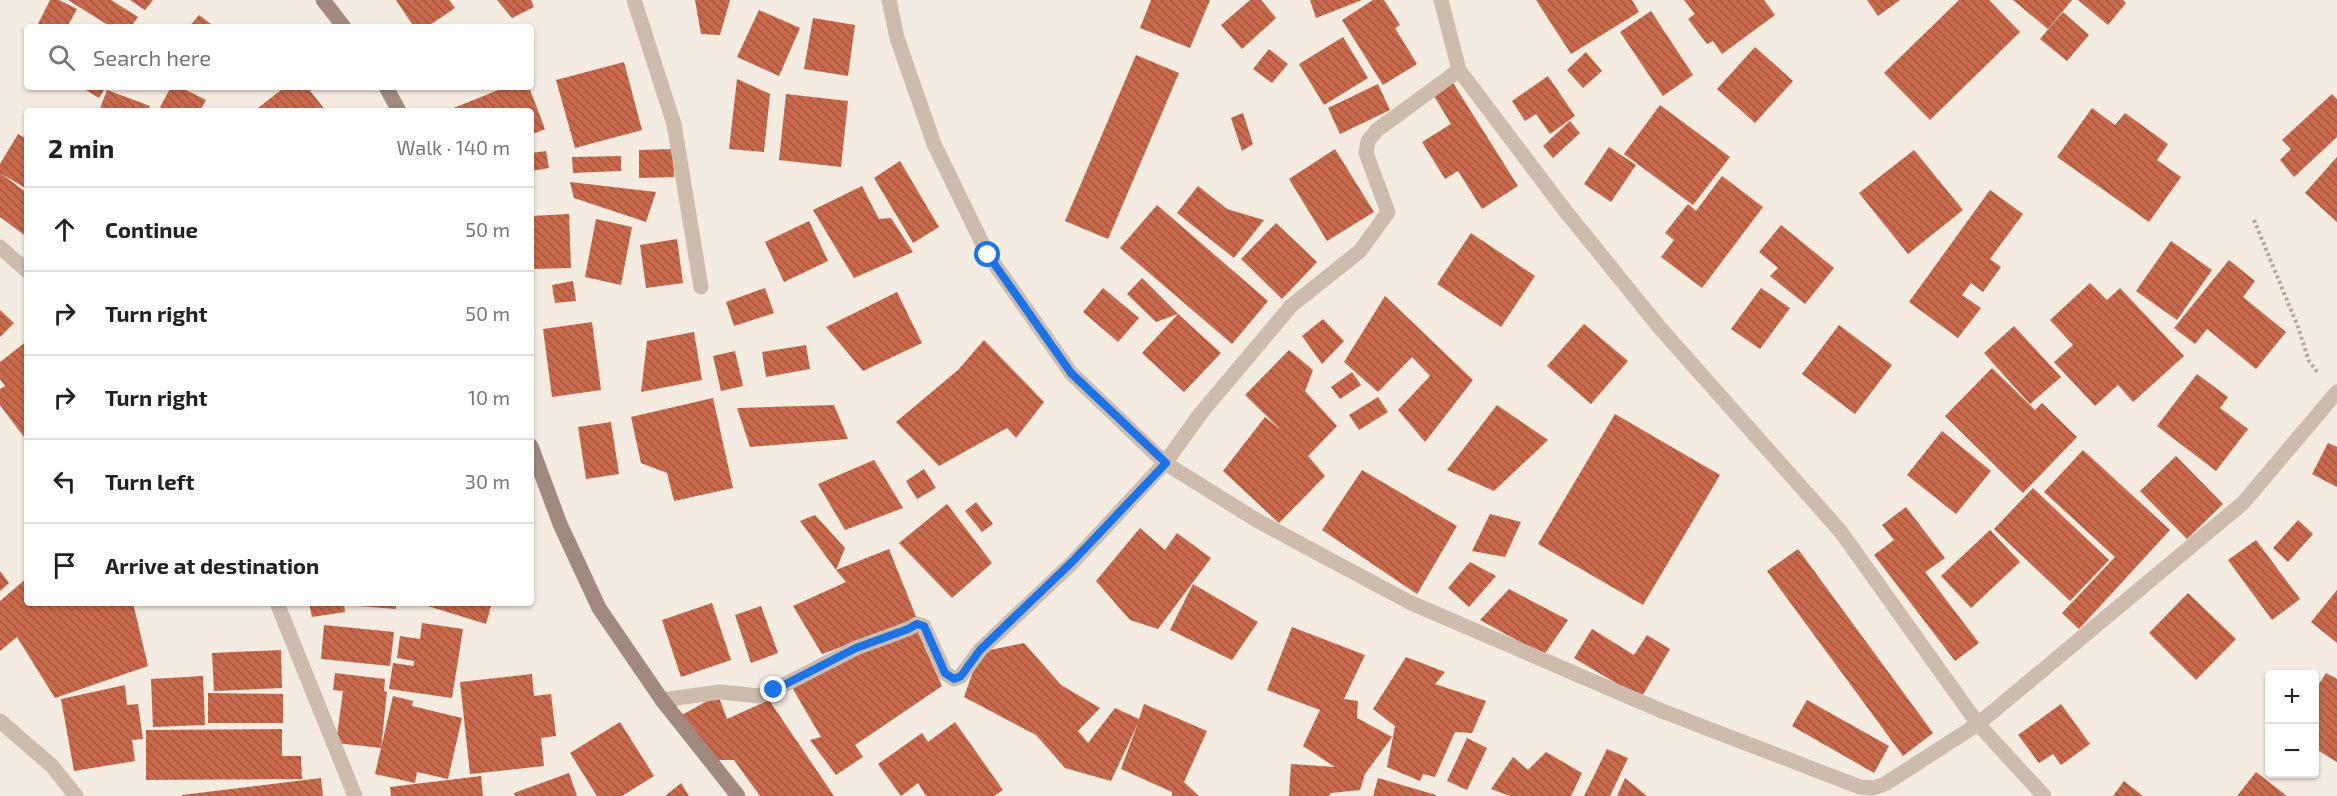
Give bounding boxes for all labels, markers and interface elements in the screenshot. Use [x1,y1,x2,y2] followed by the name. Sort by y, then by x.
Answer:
[24,24,534,90] search box
[45,41,78,74] icon: search
[93,44,211,70] text: Search here
[48,132,114,163] text: 2 min
[396,135,510,159] text: Walk · 140 m
[48,213,81,246] icon: ahead
[105,216,198,242] text: Continue
[465,217,510,241] text: 50 m
[974,241,1000,267] route start
[48,297,81,330] icon: right
[105,300,207,326] text: Turn right
[465,301,510,325] text: 50 m
[48,381,81,414] icon: right
[105,384,207,410] text: Turn right
[468,385,510,409] text: 10 m
[48,465,81,498] icon: left
[105,468,194,494] text: Turn left
[465,469,510,493] text: 30 m
[48,549,81,582] icon: arrive
[105,552,319,578] text: Arrive at destination
[2265,670,2319,778] map controls
[2265,670,2319,724] button: +
[760,676,786,702] route end
[2265,724,2319,778] button: −

